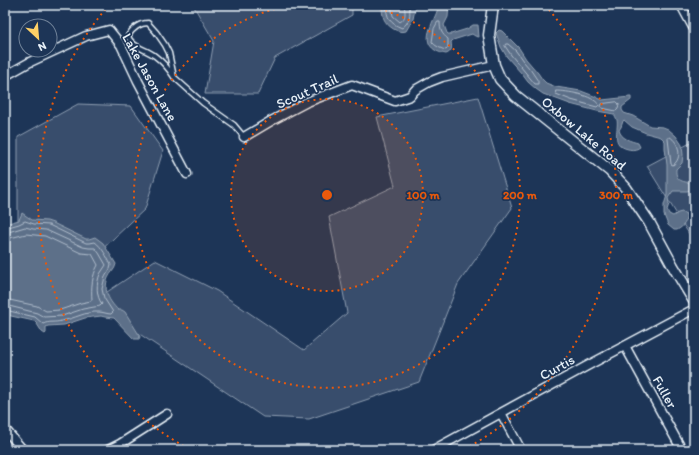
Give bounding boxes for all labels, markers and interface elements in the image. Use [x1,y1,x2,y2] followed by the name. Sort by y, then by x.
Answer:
[18,18,58,58] north arrow
[118,30,181,125] street label: Lake Jason Lane
[36,39,48,54] text: N
[274,70,341,113] street label: Scout Trail
[538,93,630,174] street label: Oxbow Lake Road
[320,188,334,202] centre of rings
[406,188,440,202] text: 100 m
[503,188,538,202] text: 200 m
[599,188,634,202] text: 300 m
[537,351,578,384] street label: Curtis
[649,373,681,412] street label: Fuller

